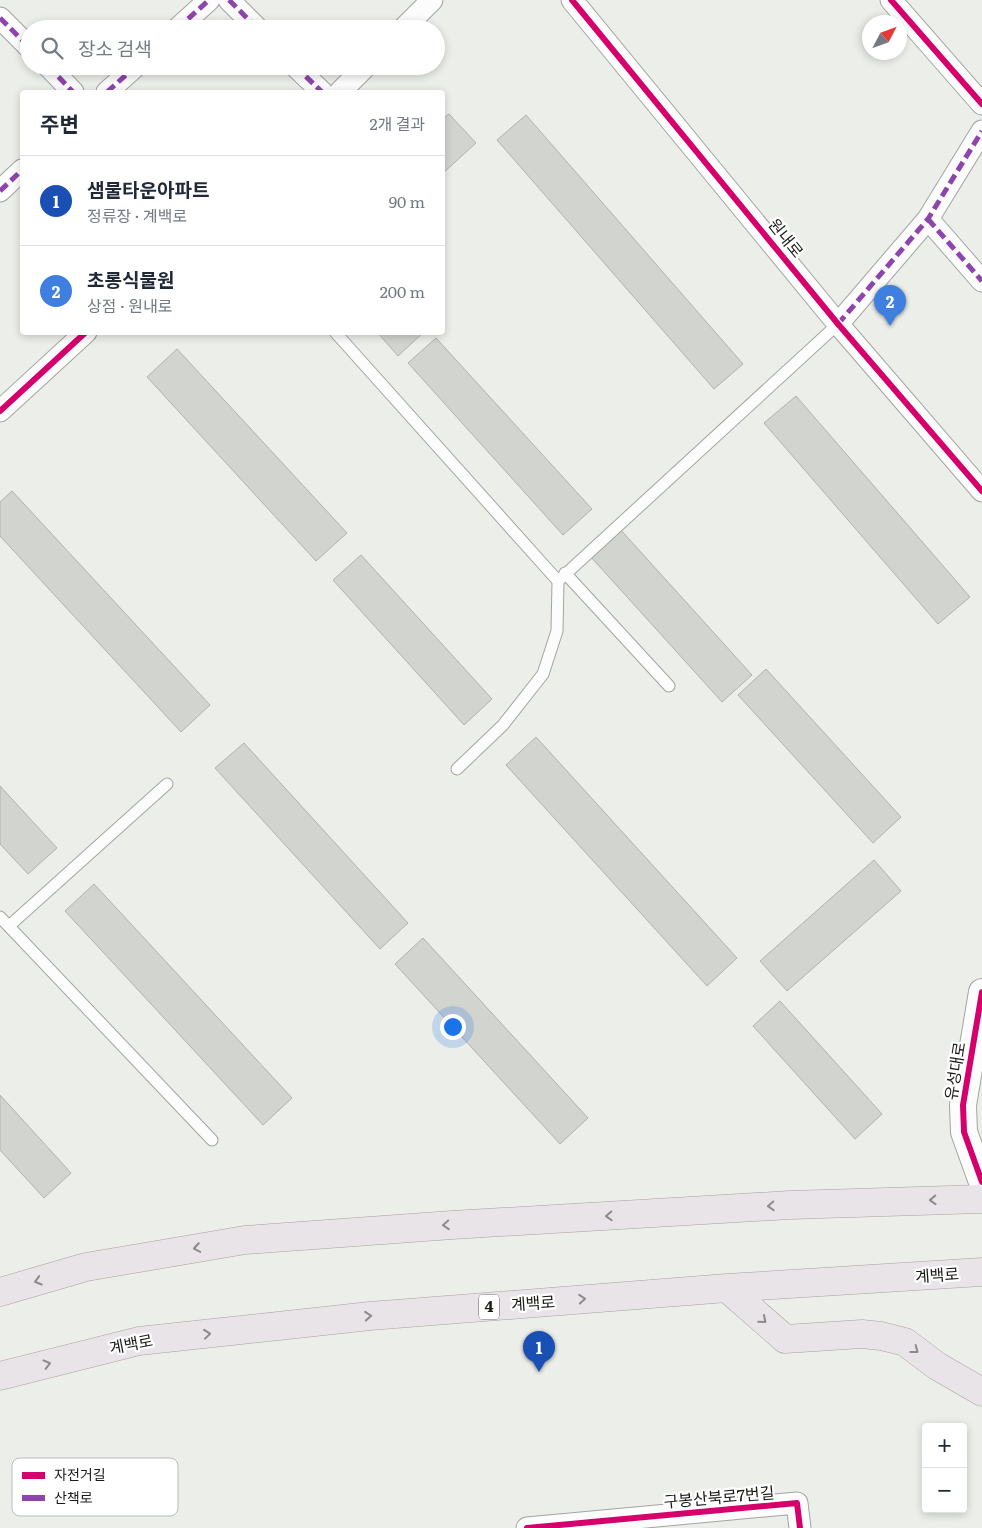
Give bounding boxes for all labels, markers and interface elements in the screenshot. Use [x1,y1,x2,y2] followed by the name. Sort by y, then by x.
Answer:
[862,15,907,60] north arrow
[20,20,445,75] search box
[38,34,66,62] icon: search
[78,34,152,62] text: 장소 검색
[40,107,79,138] text: 주변
[370,111,425,135] text: 2개 결과
[87,175,209,203] text: 샘물타운아파트
[53,189,59,213] text: 1
[389,189,425,213] text: 90 m
[87,203,187,227] text: 정류장 · 계백로
[764,213,810,262] street label: 원내로
[87,265,174,293] text: 초롱식물원
[52,279,60,303] text: 2
[380,279,425,303] text: 200 m
[874,285,906,326] pin: 2
[87,293,172,317] text: 상점 · 원내로
[440,1014,466,1040] your location
[938,1040,971,1102] street label: 유성대로
[929,1195,937,1206] one-way arrow
[767,1201,775,1212] one-way arrow
[604,1210,612,1221] one-way arrow
[442,1219,450,1230] one-way arrow
[192,1242,201,1252] one-way arrow
[914,1260,960,1288] street label: 계백로
[34,1275,42,1285] one-way arrow
[510,1288,556,1316] street label: 계백로
[479,1294,499,1320] road number: 4
[579,1294,587,1305] one-way arrow
[364,1311,372,1322] one-way arrow
[758,1315,767,1324] one-way arrow
[107,1327,155,1359] street label: 계백로
[203,1328,211,1339] one-way arrow
[523,1331,555,1372] pin: 1
[909,1344,918,1352] one-way arrow
[43,1359,52,1370] one-way arrow
[922,1423,967,1513] map controls
[922,1423,967,1468] button: +
[12,1458,178,1516] legend
[54,1464,106,1484] text: 자전거길
[922,1468,967,1513] button: −
[663,1479,775,1513] street label: 구봉산북로7번길
[54,1487,93,1507] text: 산책로

